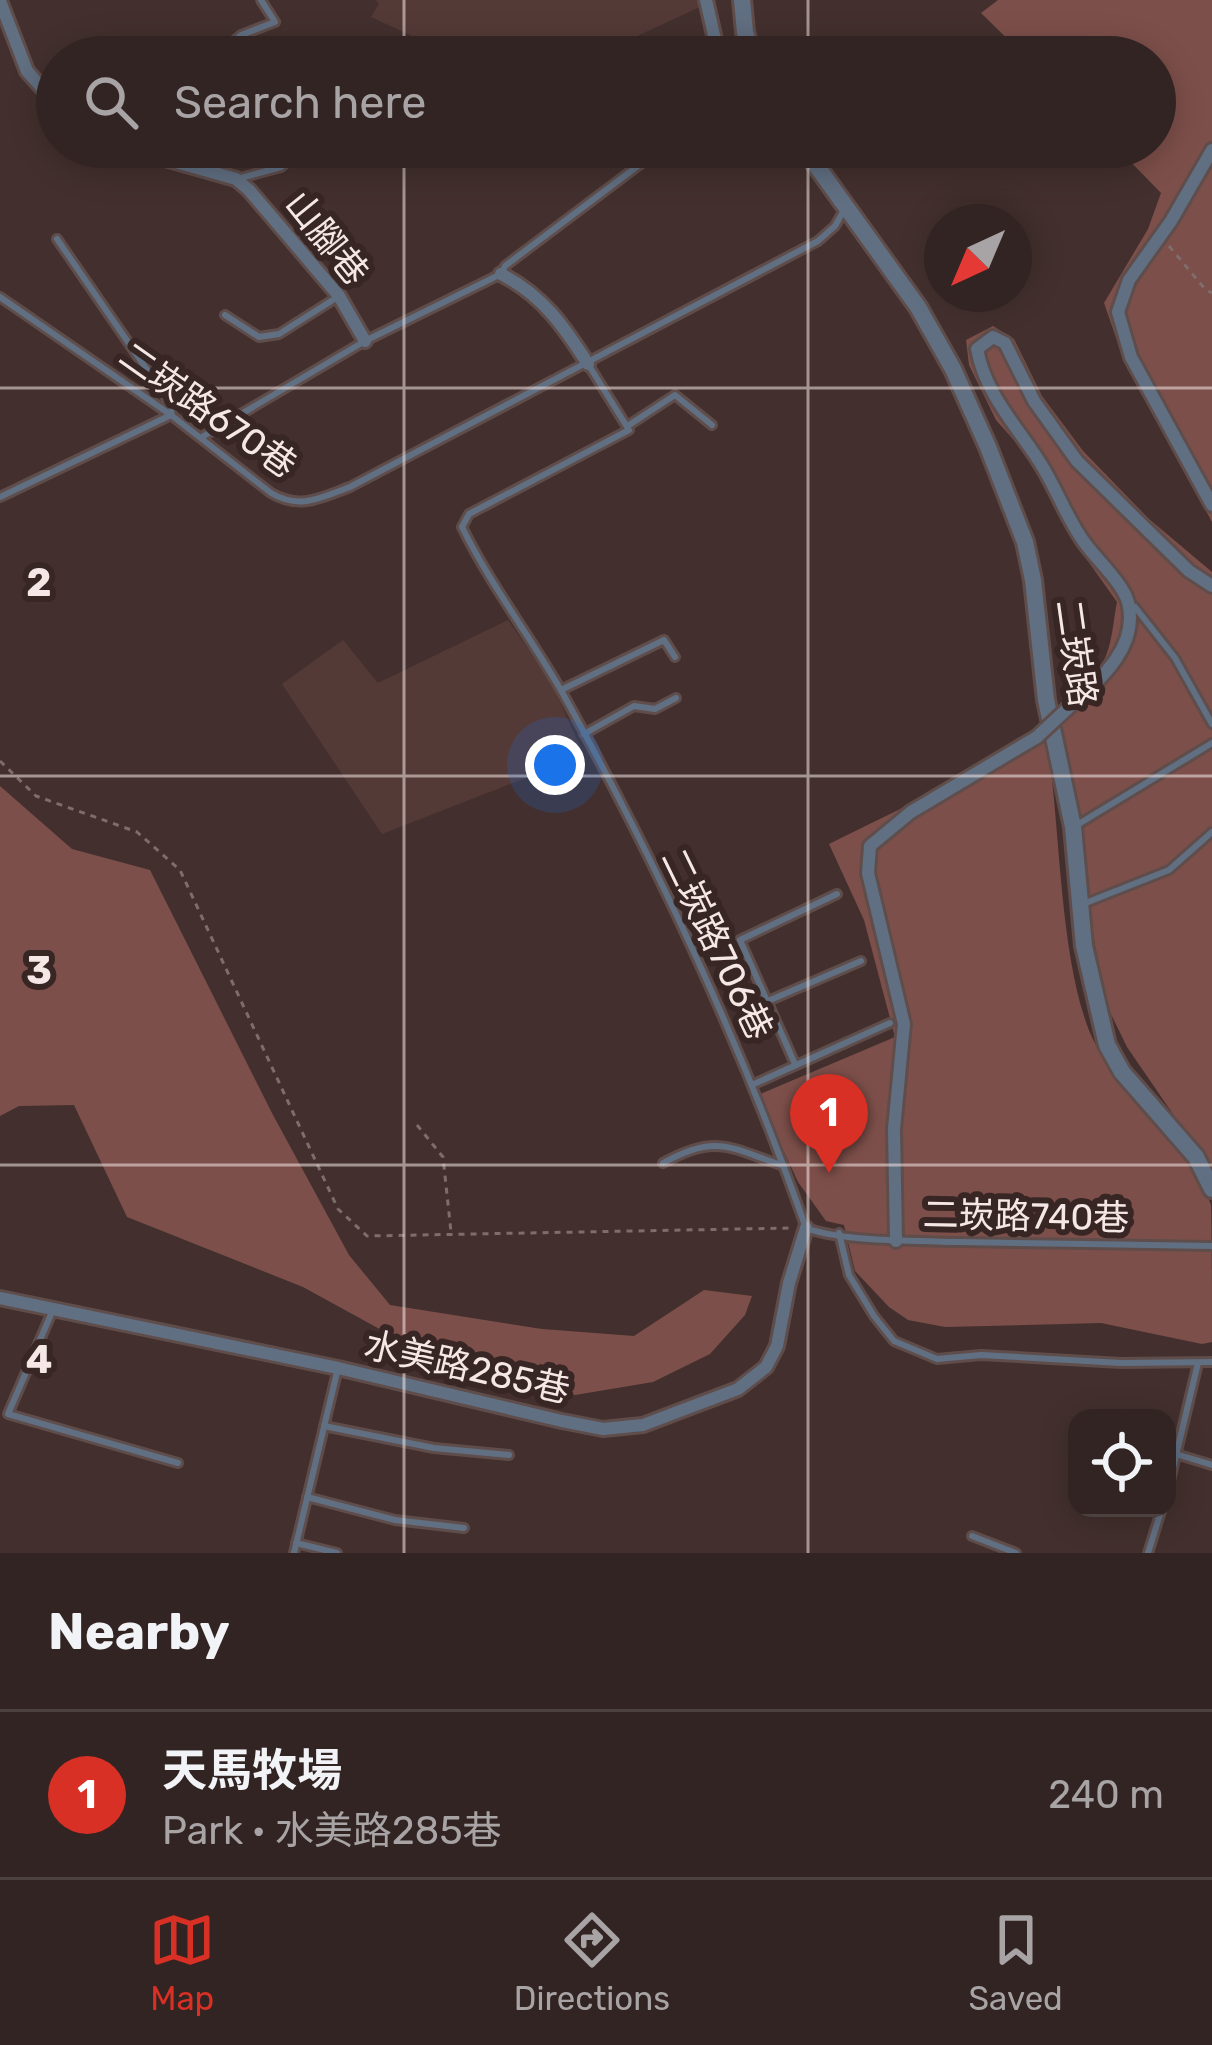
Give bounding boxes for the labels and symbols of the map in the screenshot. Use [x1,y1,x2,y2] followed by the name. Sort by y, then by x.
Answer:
[276,182,378,294] street label: 山腳巷
[924,204,1032,312] north arrow
[111,333,305,487] street label: 二崁路670巷
[26,560,52,606] text: 2
[1047,597,1105,709] street label: 二崁路
[525,735,585,795] your location
[652,842,782,1046] street label: 二崁路706巷
[26,948,52,994] text: 3
[790,1074,868,1173] pin: 1
[922,1193,1130,1239] street label: 二崁路740巷
[360,1322,574,1412] street label: 水美路285巷
[26,1337,52,1383] text: 4

